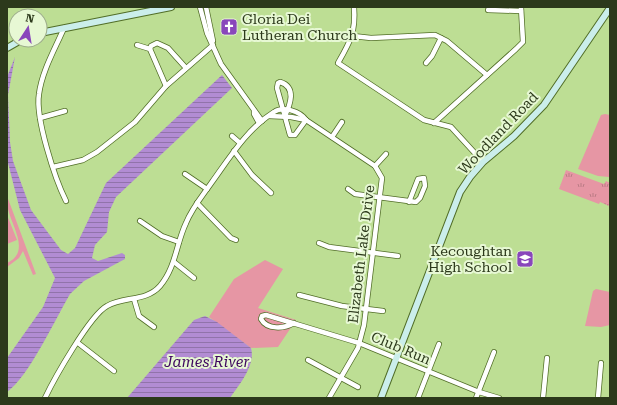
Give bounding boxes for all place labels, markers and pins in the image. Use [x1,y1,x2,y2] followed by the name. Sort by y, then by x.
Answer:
[242,11,357,43] place label: Gloria Dei Lutheran Church
[219,17,239,37] church icon: Gloria Dei Lutheran Church
[428,243,513,275] place label: Kecoughtan High School
[515,249,535,269] school or university icon: Kecoughtan High School

